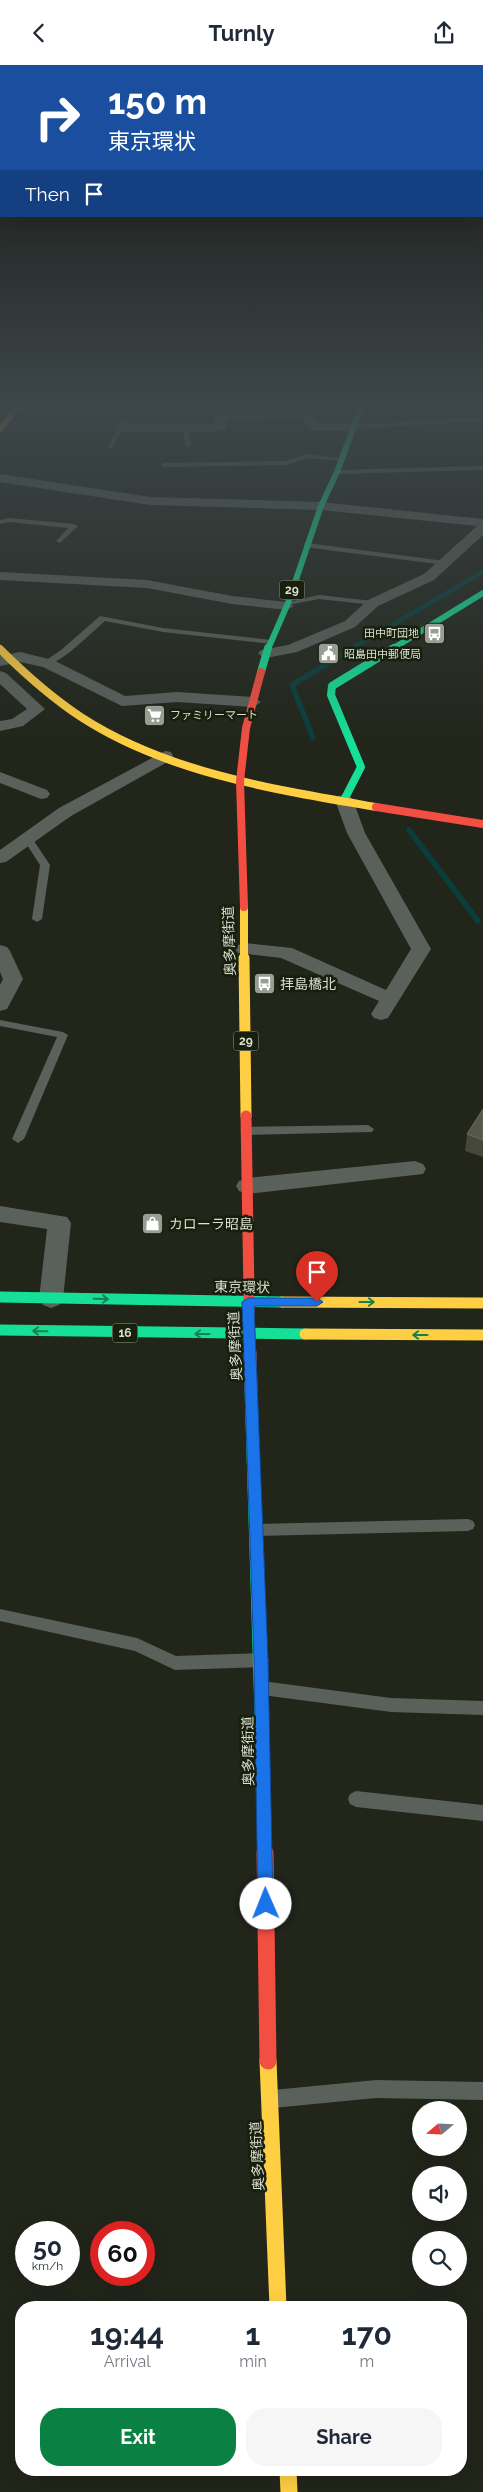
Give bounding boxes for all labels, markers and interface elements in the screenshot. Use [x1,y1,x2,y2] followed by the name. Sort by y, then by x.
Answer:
[25,19,53,47] icon: back
[430,19,458,47] icon: share
[208,20,275,46] text: Turnly
[108,81,207,122] text: 150 m
[25,85,90,150] icon: right
[108,128,196,154] text: 東京環状
[80,180,108,208] icon: arrive
[25,183,70,205] text: Then
[280,581,304,599] road number: 29
[423,621,447,645] bus stop icon: 田中町団地
[364,627,419,640] place label: 田中町団地
[316,642,340,666] public building icon: 昭島田中郵便局
[344,648,421,661] place label: 昭島田中郵便局
[142,703,166,727] supermarket icon: ファミリーマート
[170,709,258,722] place label: ファミリーマート
[220,906,238,976] street label: 奥多摩街道
[252,972,276,996] bus stop icon: 拝島橋北
[280,976,336,992] place label: 拝島橋北
[234,1031,258,1051] road number: 29
[141,1212,165,1236] shop icon: カローラ昭島
[169,1216,253,1232] place label: カローラ昭島
[296,1251,338,1302] pin
[303,1258,331,1286] icon: arrive
[214,1279,270,1295] street label: 東京環状
[93,1295,109,1304] one-way arrow
[358,1297,374,1307] one-way arrow
[225,1311,245,1381] street label: 奥多摩街道
[112,1323,138,1343] road number: 16
[32,1326,48,1336] one-way arrow
[194,1329,210,1339] one-way arrow
[412,1330,428,1340] one-way arrow
[239,1716,257,1786] street label: 奥多摩街道
[239,1877,291,1929] position arrow
[412,2101,468,2156] north arrow
[412,2101,467,2286] map controls
[247,2121,267,2191] street label: 奥多摩街道
[412,2166,467,2221] button: sound
[90,2221,155,2286] speed limit sign: 60
[412,2231,467,2286] button: search
[33,2232,62,2262] text: 50
[32,2259,63,2273] text: km/h
[90,2317,164,2352] text: 19:44
[246,2317,260,2352] text: 1
[342,2317,392,2352] text: 170
[104,2352,151,2371] text: Arrival
[239,2352,267,2371] text: min
[360,2352,374,2371] text: m
[40,2408,236,2466] button: Exit
[246,2408,442,2466] button: Share

